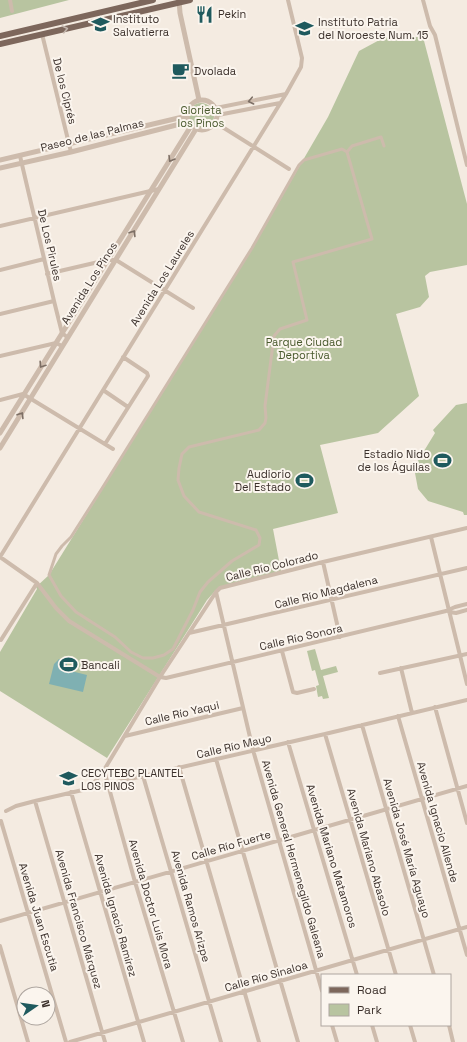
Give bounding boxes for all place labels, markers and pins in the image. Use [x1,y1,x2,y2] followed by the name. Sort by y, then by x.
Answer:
[195,4,215,24] restaurant icon: Pekin
[218,7,246,21] place label: Pekin
[113,12,170,39] place label: Instituto Salvatierra
[90,15,110,35] school or university icon: Instituto Salvatierra
[318,15,429,42] place label: Instituto Patria del Noroeste Num. 15
[295,18,315,38] school or university icon: Instituto Patria del Noroeste Num. 15
[171,61,191,81] cafe icon: Dvolada
[194,64,237,78] place label: Dvolada
[357,447,430,474] place label: Estadio Nido de los Águilas
[433,450,453,470] sports icon: Estadio Nido de los Águilas
[235,467,291,494] place label: Audiorio Del Estado
[294,470,314,490] sports icon: Audiorio Del Estado
[58,655,78,675] sports icon: Bancali
[81,658,120,672] place label: Bancali
[81,766,183,793] place label: CECYTEBC PLANTEL LOS PINOS
[58,769,78,789] school or university icon: CECYTEBC PLANTEL LOS PINOS

